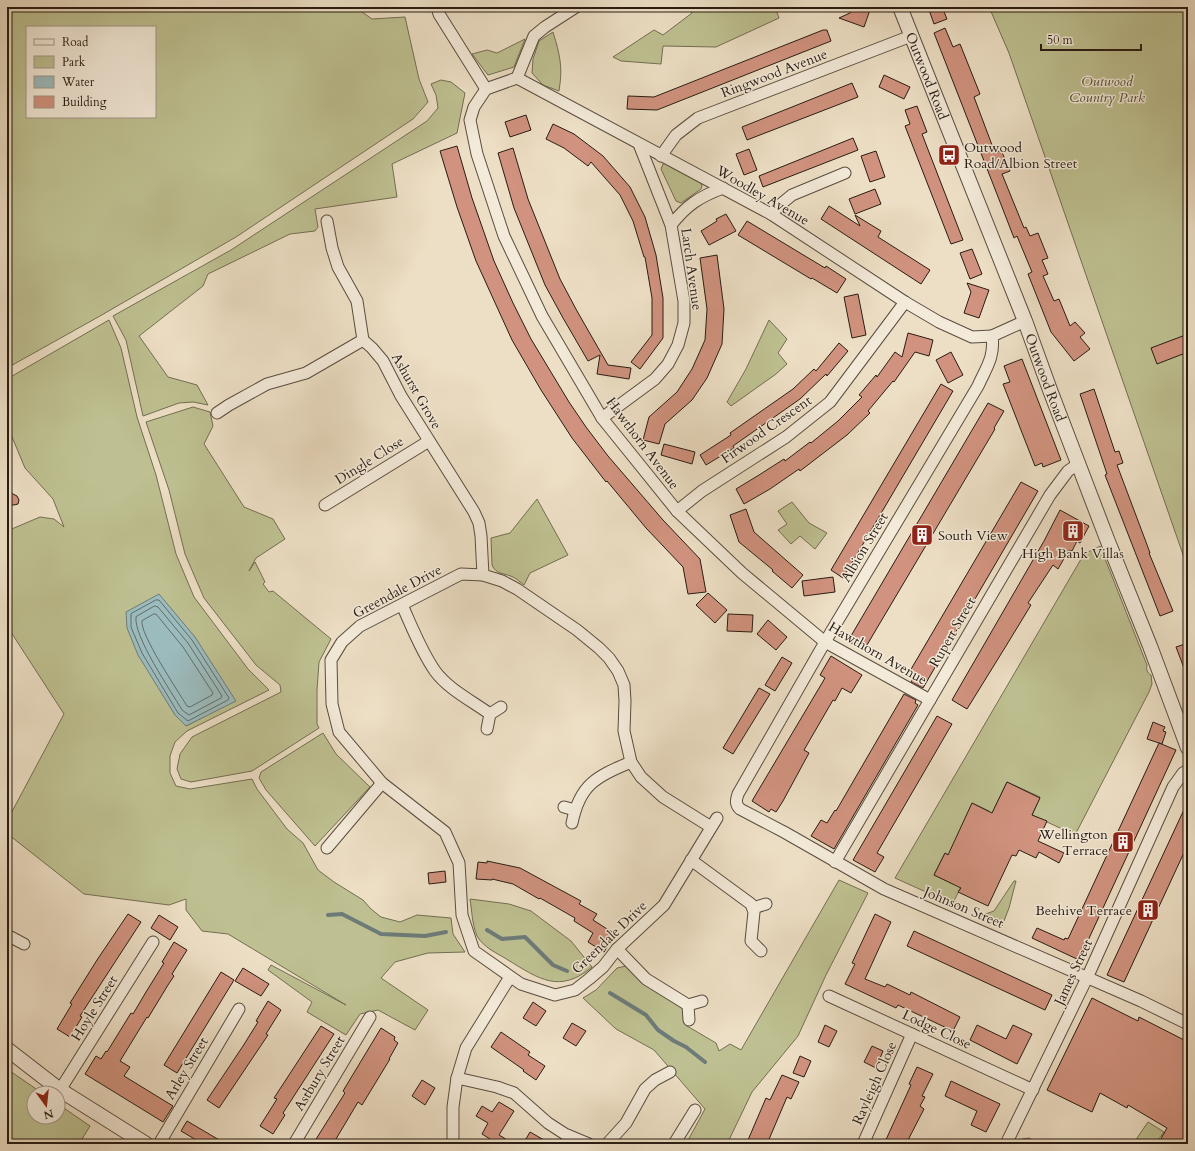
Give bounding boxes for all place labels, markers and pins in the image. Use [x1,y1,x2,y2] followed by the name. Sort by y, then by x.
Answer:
[964,138,1078,173] place label: Outwood Road/Albion Street
[936,142,962,168] bus stop icon: Outwood Road/Albion Street
[1060,518,1086,544] building icon: High Bank Villas
[909,522,935,548] building icon: South View
[938,526,1009,545] place label: South View
[1022,544,1124,563] place label: High Bank Villas
[1038,825,1108,860] place label: Wellington Terrace
[1110,829,1136,855] building icon: Wellington Terrace
[1135,897,1161,923] building icon: Beehive Terrace
[1035,901,1132,920] place label: Beehive Terrace

